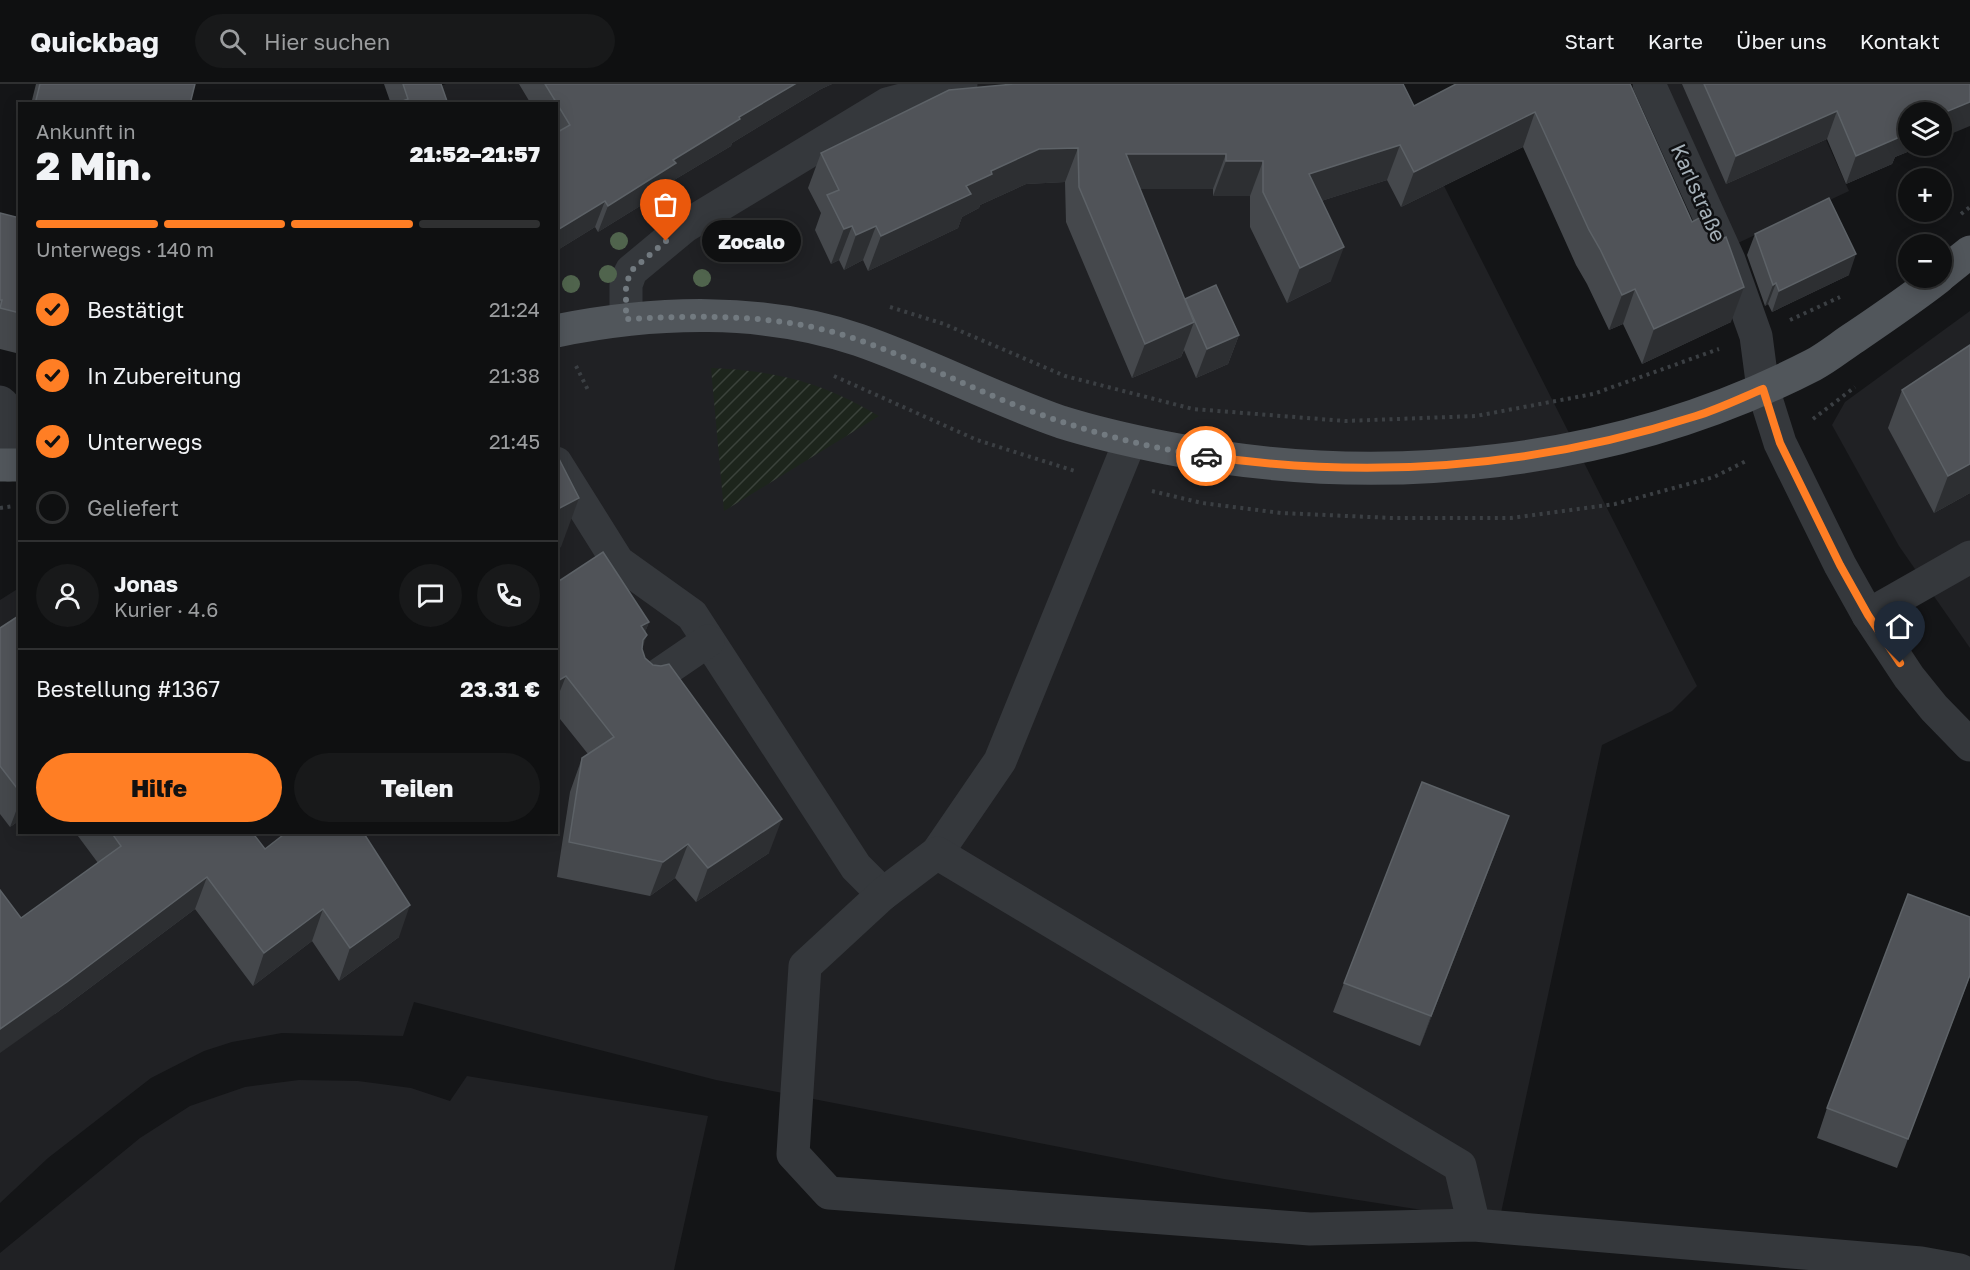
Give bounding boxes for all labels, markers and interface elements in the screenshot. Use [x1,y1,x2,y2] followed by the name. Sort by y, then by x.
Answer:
[195,14,615,68] search box
[30,25,159,58] text: Quickbag
[216,25,249,58] icon: search
[264,28,390,55] text: Hier suchen
[1564,28,1615,54] text: Start
[1648,28,1703,54] text: Karte
[1736,28,1827,54] text: Über uns
[1860,28,1940,54] text: Kontakt
[1898,102,1952,288] map controls
[1898,102,1952,156] button: layers
[36,119,136,143] text: Ankunft in
[1666,139,1732,246] street label: Karlstraße
[410,140,540,167] text: 21:52–21:57
[36,142,153,189] text: 2 Min.
[1898,168,1952,222] button: +
[640,179,691,241] pin
[649,188,682,221] icon: bag
[702,220,801,262] callout: Zocalo
[718,229,785,253] text: Zocalo
[1898,234,1952,288] button: −
[36,237,214,261] text: Unterwegs · 140 m
[36,293,69,326] icon: check
[87,296,184,323] text: Bestätigt
[489,297,540,321] text: 21:24
[36,359,69,392] icon: check
[87,362,242,389] text: In Zubereitung
[489,363,540,387] text: 21:38
[36,425,69,458] icon: check
[1176,426,1236,486] courier
[87,428,203,455] text: Unterwegs
[489,429,540,453] text: 21:45
[1190,440,1223,473] icon: car
[87,494,179,521] text: Geliefert
[36,564,99,627] button: person
[399,564,462,627] button: chat
[477,564,540,627] button: phone
[114,570,178,597] text: Jonas
[114,597,218,621] text: Kurier · 4.6
[1874,601,1925,663] pin
[1883,610,1916,643] icon: home
[36,675,220,702] text: Bestellung #1367
[460,675,540,702] text: 23.31 €
[36,753,282,822] button: Hilfe
[294,753,540,822] button: Teilen

